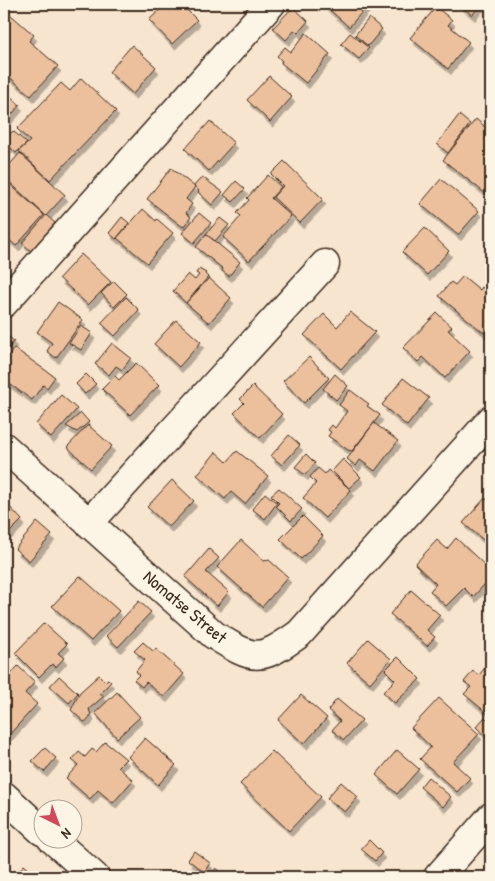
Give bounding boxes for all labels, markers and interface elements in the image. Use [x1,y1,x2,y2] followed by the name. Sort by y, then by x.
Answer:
[138,564,233,650] street label: Nomatse Street
[32,798,82,848] north arrow
[58,824,76,844] text: N

